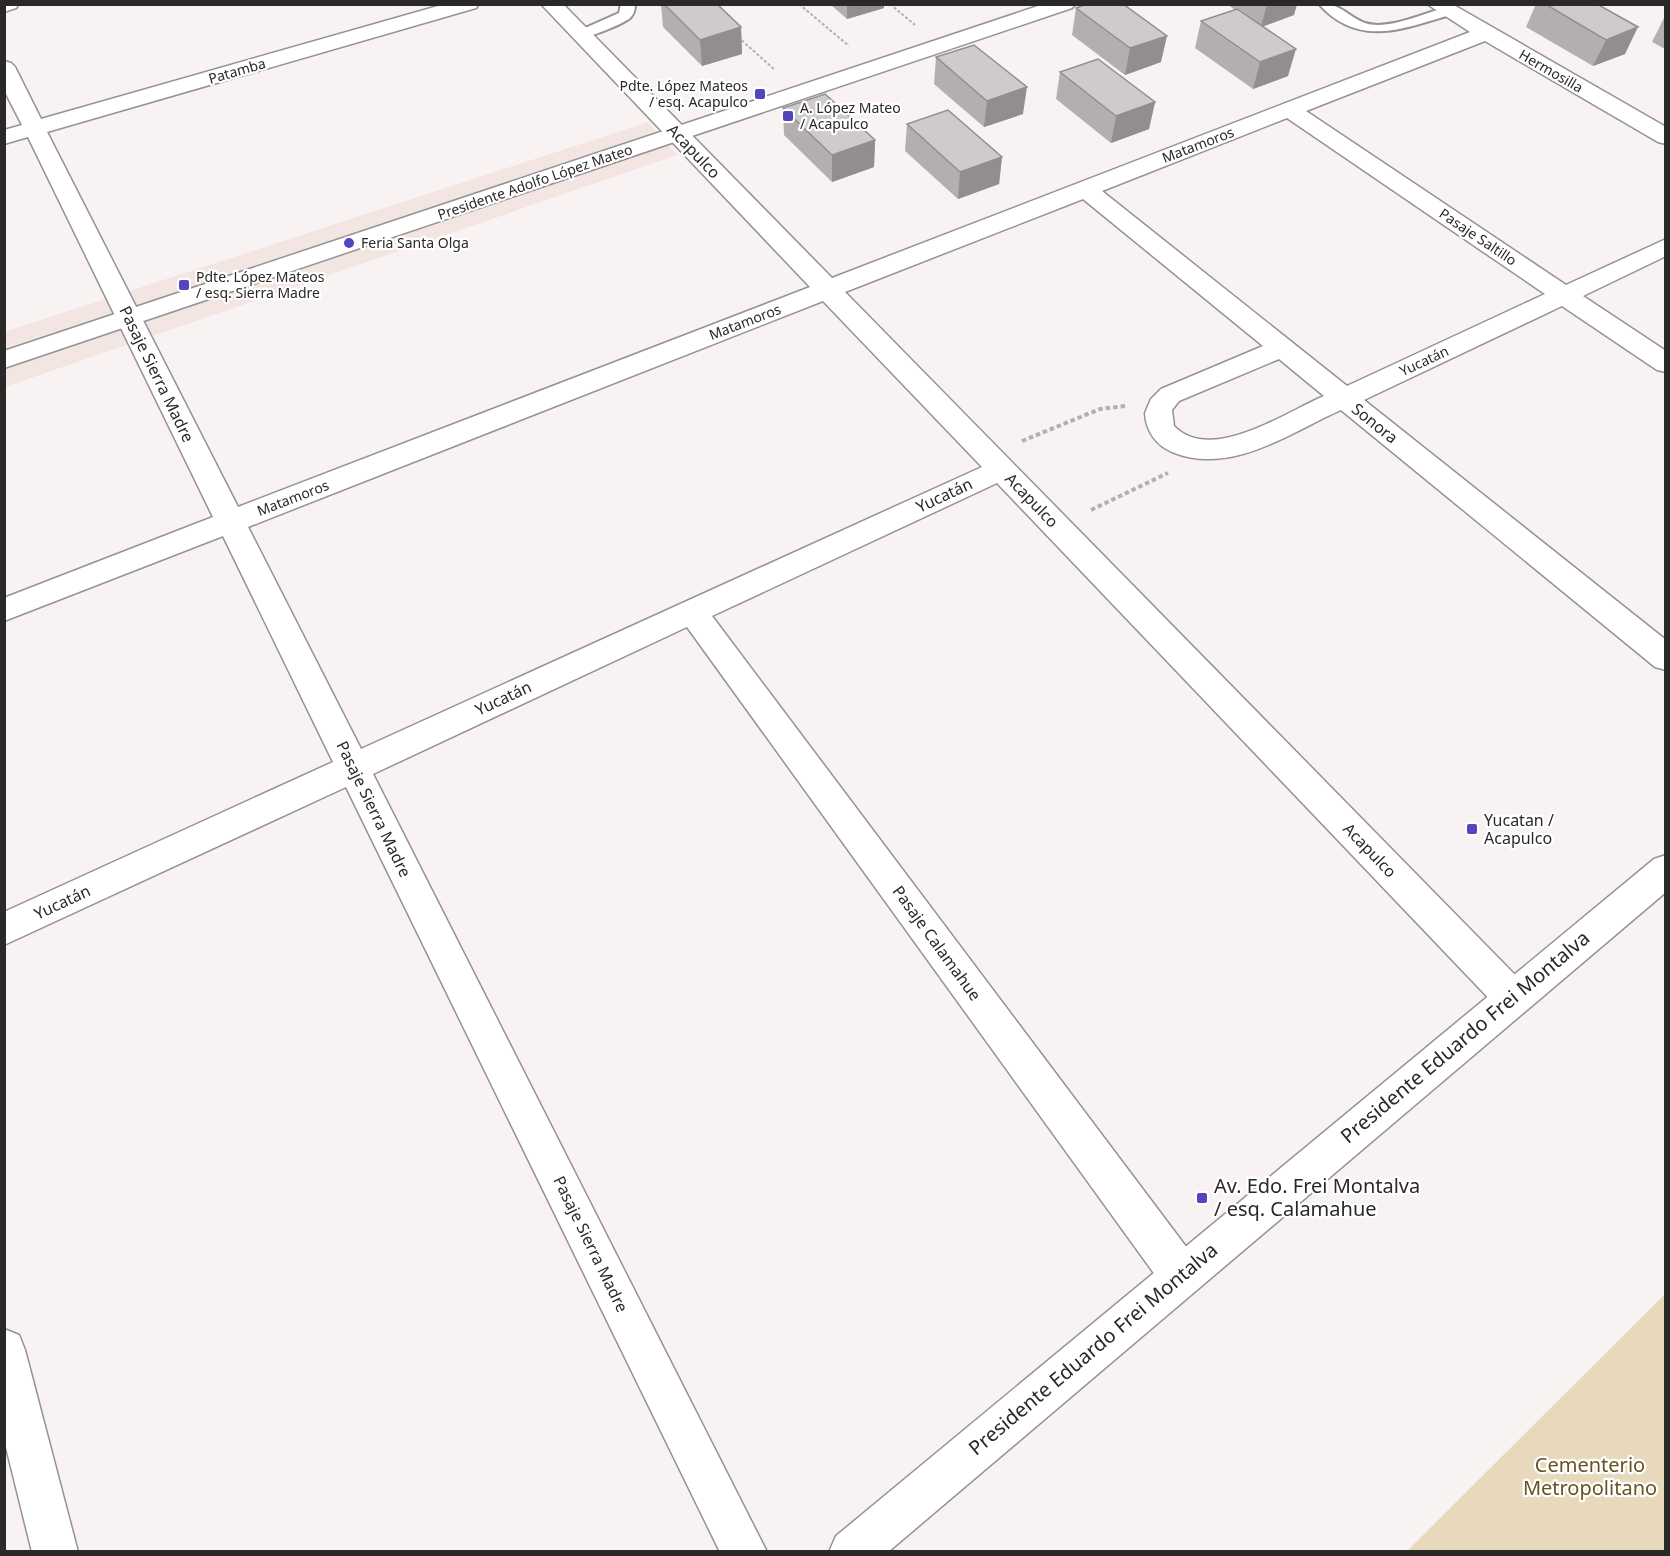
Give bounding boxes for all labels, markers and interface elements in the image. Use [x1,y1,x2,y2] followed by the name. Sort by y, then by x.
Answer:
[1516,45,1587,97] street label: Hermosilla
[206,53,268,88] street label: Patamba
[620,76,748,111] place label: Pdte. López Mateos / esq. Acapulco
[753,87,767,101] marker: Pdte. López Mateos / esq. Acapulco
[800,98,901,133] place label: A. López Mateo / Acapulco
[781,109,795,123] marker: A. López Mateo / Acapulco
[662,119,726,183] street label: Acapulco
[1159,122,1237,167] street label: Matamoros
[435,139,635,224] street label: Presidente Adolfo López Mateo
[1436,204,1521,269] street label: Pasaje Saltillo
[361,233,469,252] place label: Feria Santa Olga
[342,236,356,250] marker: Feria Santa Olga
[196,267,325,302] place label: Pdte. López Mateos / esq. Sierra Madre
[177,278,191,292] marker: Pdte. López Mateos / esq. Sierra Madre
[706,299,784,344] street label: Matamoros
[114,302,200,446] street label: Pasaje Sierra Madre
[1396,341,1452,380] street label: Yucatán
[1347,398,1403,448] street label: Sonora
[1000,468,1064,532] street label: Acapulco
[912,472,976,518] street label: Yucatán
[254,475,332,520] street label: Matamoros
[471,675,535,721] street label: Yucatán
[331,737,417,881] street label: Pasaje Sierra Madre
[1484,809,1554,849] place label: Yucatan / Acapulco
[1338,818,1402,882] street label: Acapulco
[1465,822,1479,836] marker: Yucatan / Acapulco
[30,879,94,925] street label: Yucatán
[888,881,986,1005] street label: Pasaje Calamahue
[1334,924,1595,1149] street label: Presidente Eduardo Frei Montalva
[548,1172,634,1316] street label: Pasaje Sierra Madre
[1214,1172,1420,1222] place label: Av. Edo. Frei Montalva / esq. Calamahue
[1195,1191,1209,1205] marker: Av. Edo. Frei Montalva / esq. Calamahue
[962,1236,1223,1461] street label: Presidente Eduardo Frei Montalva
[1523,1451,1657,1501] park label: Cementerio Metropolitano

